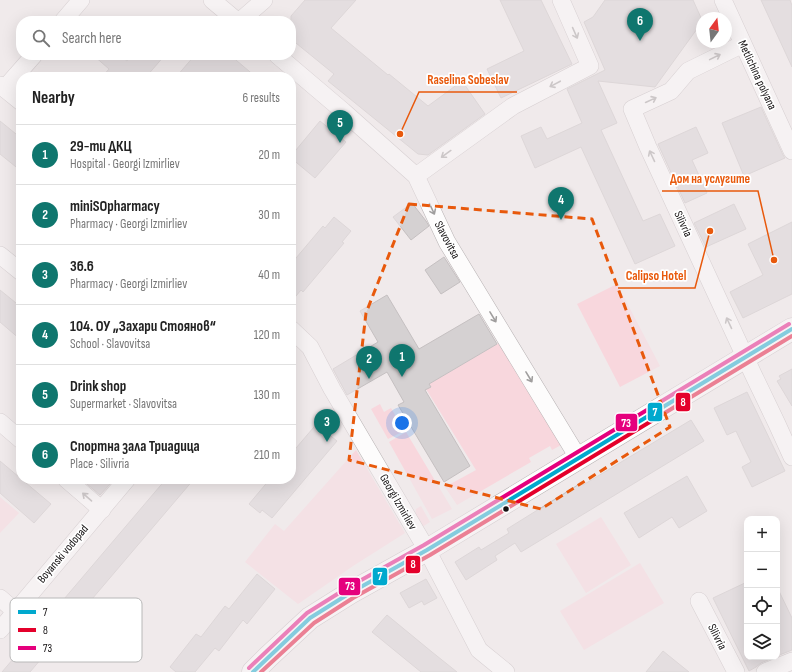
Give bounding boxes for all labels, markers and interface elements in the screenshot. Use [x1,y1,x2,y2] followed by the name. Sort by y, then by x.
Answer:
[627,8,653,41] pin: 6
[696,12,732,48] north arrow
[16,16,296,60] search box
[572,26,579,38] one-way arrow
[30,27,52,49] icon: search
[62,29,122,48] text: Search here
[734,38,780,113] street label: Metlichina polyana
[709,53,721,60] one-way arrow
[419,67,517,92] callout: Raselina Sobeslav
[427,72,509,88] text: Raselina Sobeslav
[549,81,561,88] one-way arrow
[32,88,75,108] text: Nearby
[242,90,280,106] text: 6 results
[645,96,657,103] one-way arrow
[327,110,353,143] pin: 5
[70,137,132,156] text: 29-ти ДКЦ
[42,147,48,163] text: 1
[258,147,280,163] text: 20 m
[441,150,452,158] one-way arrow
[648,151,655,163] one-way arrow
[70,156,180,172] text: Hospital · Georgi Izmirliev
[662,166,758,191] callout: Дом на услугите
[670,171,751,187] text: Дом на услугите
[548,187,574,220] pin: 4
[70,197,160,216] text: miniSOpharmacy
[429,203,436,215] one-way arrow
[42,207,48,223] text: 2
[258,207,280,223] text: 30 m
[670,209,696,240] street label: Silivria
[70,216,187,232] text: Pharmacy · Georgi Izmirliev
[431,219,463,262] street label: Slavovitsa
[70,257,94,276] text: 36.6
[618,263,695,288] callout: Calipso Hotel
[42,267,48,283] text: 3
[258,267,280,283] text: 40 m
[626,268,687,284] text: Calipso Hotel
[70,276,187,292] text: Pharmacy · Georgi Izmirliev
[489,311,497,323] one-way arrow
[70,317,216,336] text: 104. ОУ „Захари Стоянов“
[725,317,732,329] one-way arrow
[42,327,48,343] text: 4
[254,327,280,343] text: 120 m
[70,336,150,352] text: School · Slavovitsa
[389,344,415,377] pin: 1
[356,346,382,379] pin: 2
[525,371,533,382] one-way arrow
[70,377,126,396] text: Drink shop
[42,387,48,403] text: 5
[254,387,280,403] text: 130 m
[675,392,691,412] line badge: 8
[70,396,177,412] text: Supermarket · Slavovitsa
[680,396,686,409] text: 8
[647,402,663,422] line badge: 7
[653,406,658,419] text: 7
[314,409,340,442] pin: 3
[392,413,412,433] your location
[615,413,638,432] line badge: 73
[621,417,631,430] text: 73
[70,437,200,456] text: Спортна зала Триадица
[42,447,48,463] text: 6
[254,447,280,463] text: 210 m
[70,456,129,472] text: Place · Silivria
[376,471,420,533] street label: Georgi Izmirliev
[82,493,93,502] one-way arrow
[501,504,511,514] unlabelled marker
[744,516,780,660] map controls
[744,516,780,552] button: +
[34,522,92,586] street label: Boyanski vodopad
[744,552,780,588] button: −
[405,555,421,574] line badge: 8
[410,558,416,571] text: 8
[372,567,388,586] line badge: 7
[378,570,383,583] text: 7
[338,577,361,596] line badge: 73
[345,580,355,593] text: 73
[744,588,780,624] button: locate
[10,598,142,662] legend
[43,606,48,619] text: 7
[704,622,730,653] street label: Silivria
[43,624,48,637] text: 8
[744,624,780,660] button: layers
[43,642,52,655] text: 73

